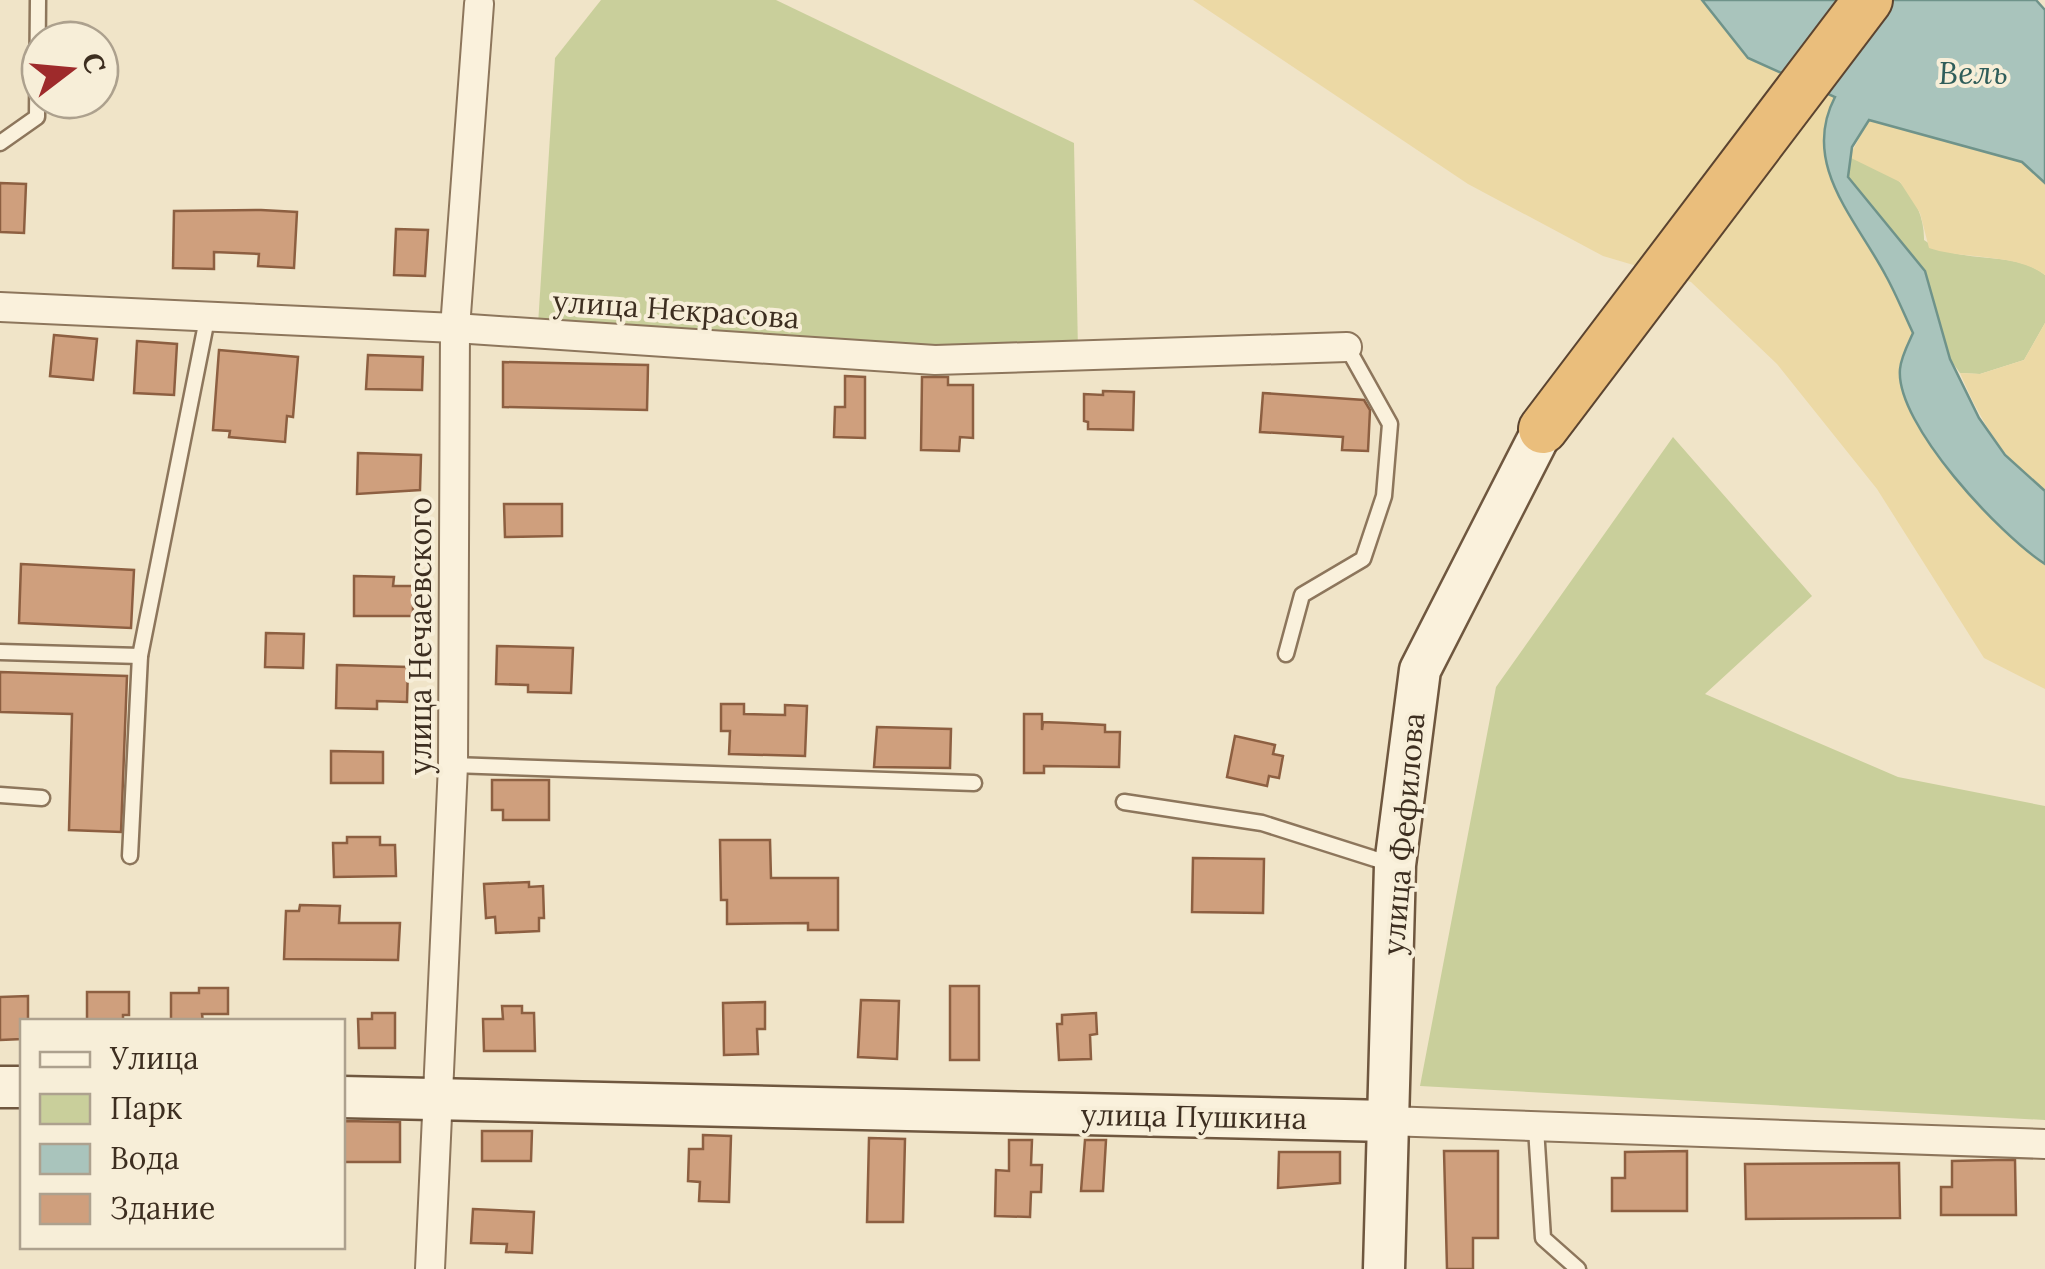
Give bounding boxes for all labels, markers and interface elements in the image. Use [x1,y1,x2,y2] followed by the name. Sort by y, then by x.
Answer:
[20,20,120,120] north arrow
[74,49,114,78] text: С
[1938,52,2008,93] water label: Вель
[551,281,801,338] street label: улица Некрасова
[401,497,440,775] street label: улица Нечаевского
[1373,711,1434,957] street label: улица Фефилова
[20,1019,345,1249] legend
[109,1039,199,1077] text: Улица
[110,1089,182,1127] text: Парк
[1081,1095,1307,1138] street label: улица Пушкина
[110,1139,179,1177] text: Вода
[110,1189,215,1227] text: Здание

